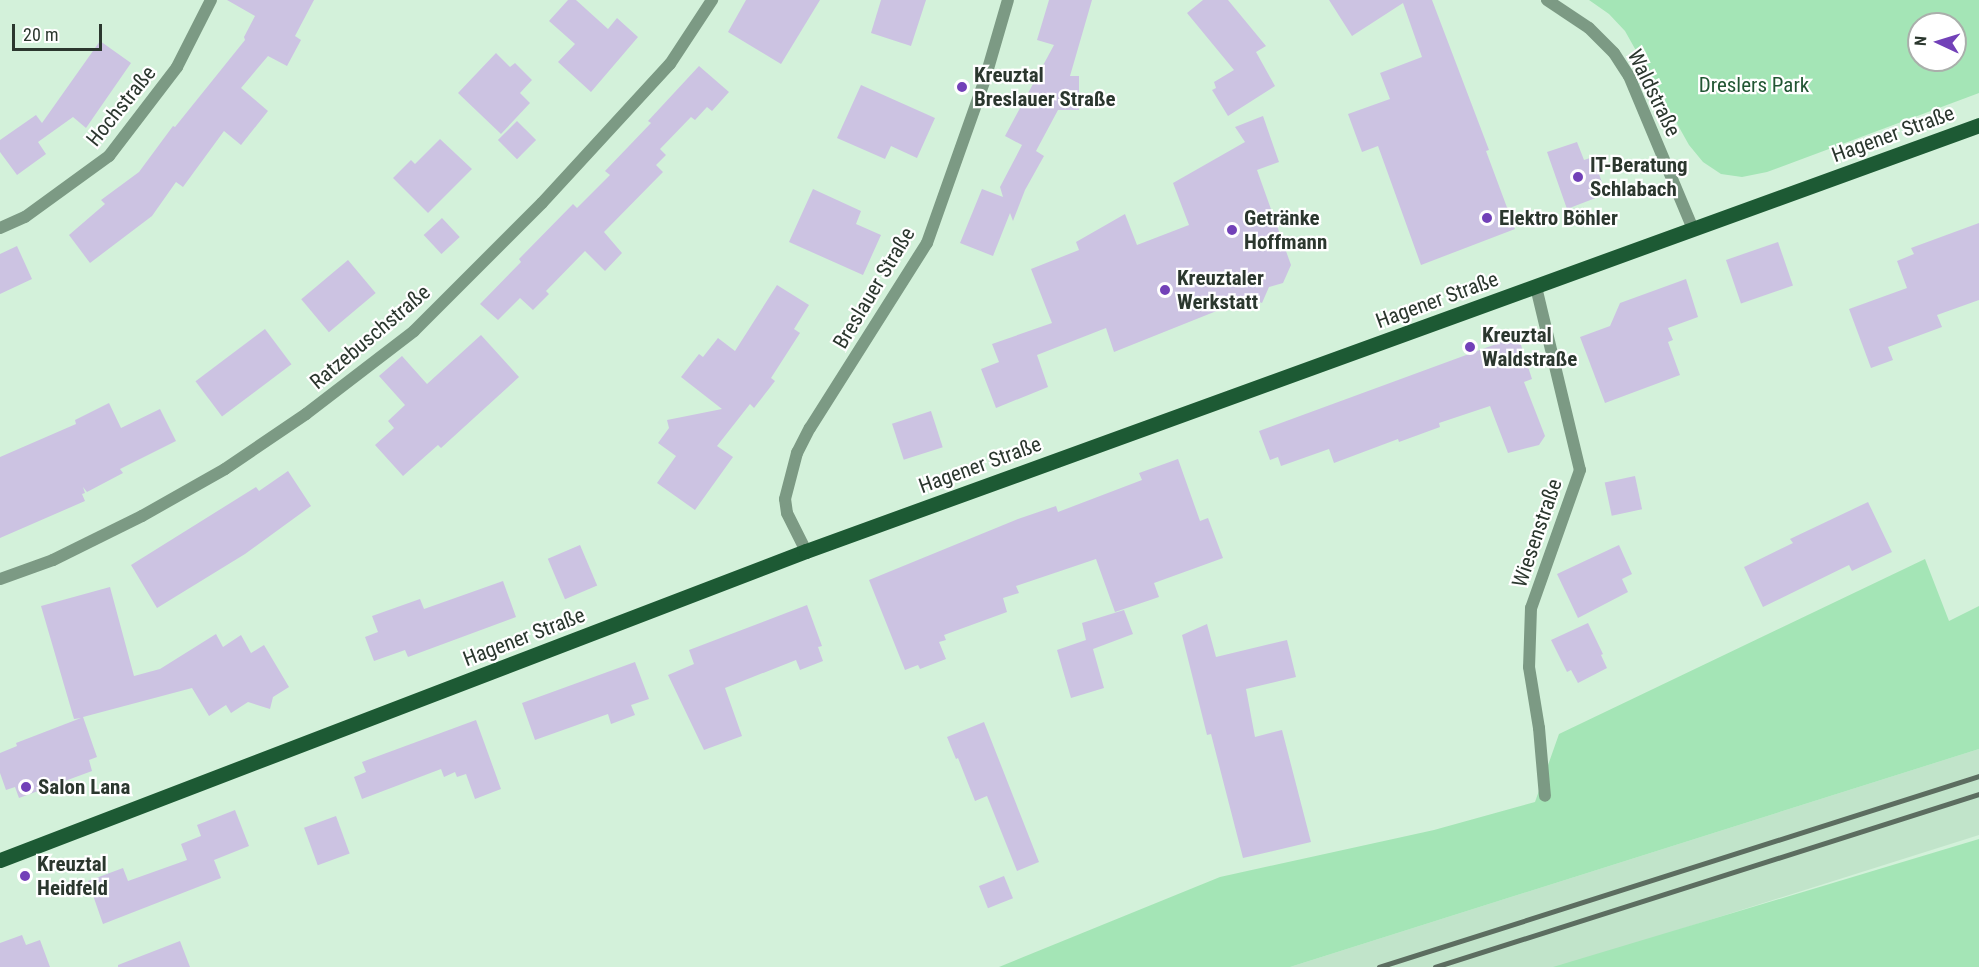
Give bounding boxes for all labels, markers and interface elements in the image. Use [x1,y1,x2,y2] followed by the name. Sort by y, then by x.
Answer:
[15,12,105,50] scale bar
[1907,12,1967,72] north arrow
[23,24,58,45] text: 20 m
[1911,35,1930,46] text: N
[1622,45,1686,141] street label: Waldstraße
[81,61,161,151] street label: Hochstraße
[974,62,1116,112] place label: Kreuztal Breslauer Straße
[1699,72,1809,98] park label: Dreslers Park
[955,80,969,94] marker: Kreuztal Breslauer Straße
[1828,100,1958,168] street label: Hagener Straße
[1590,152,1688,202] place label: IT-Beratung Schlabach
[1571,170,1585,184] marker: IT-Beratung Schlabach
[1244,205,1327,255] place label: Getränke Hoffmann
[1499,205,1618,231] place label: Elektro Böhler
[1480,211,1494,225] marker: Elektro Böhler
[828,223,920,353] street label: Breslauer Straße
[1225,223,1239,237] marker: Getränke Hoffmann
[1177,265,1264,315] place label: Kreuztaler Werkstatt
[1372,266,1502,334] street label: Hagener Straße
[305,279,435,395] street label: Ratzebuschstraße
[1158,283,1172,297] marker: Kreuztaler Werkstatt
[1482,322,1577,372] place label: Kreuztal Waldstraße
[1463,340,1477,354] marker: Kreuztal Waldstraße
[915,431,1045,499] street label: Hagener Straße
[1507,476,1567,590] street label: Wiesenstraße
[460,602,588,672] street label: Hagener Straße
[38,774,130,800] place label: Salon Lana
[19,780,33,794] marker: Salon Lana
[37,851,108,901] place label: Kreuztal Heidfeld
[18,869,32,883] marker: Kreuztal Heidfeld

